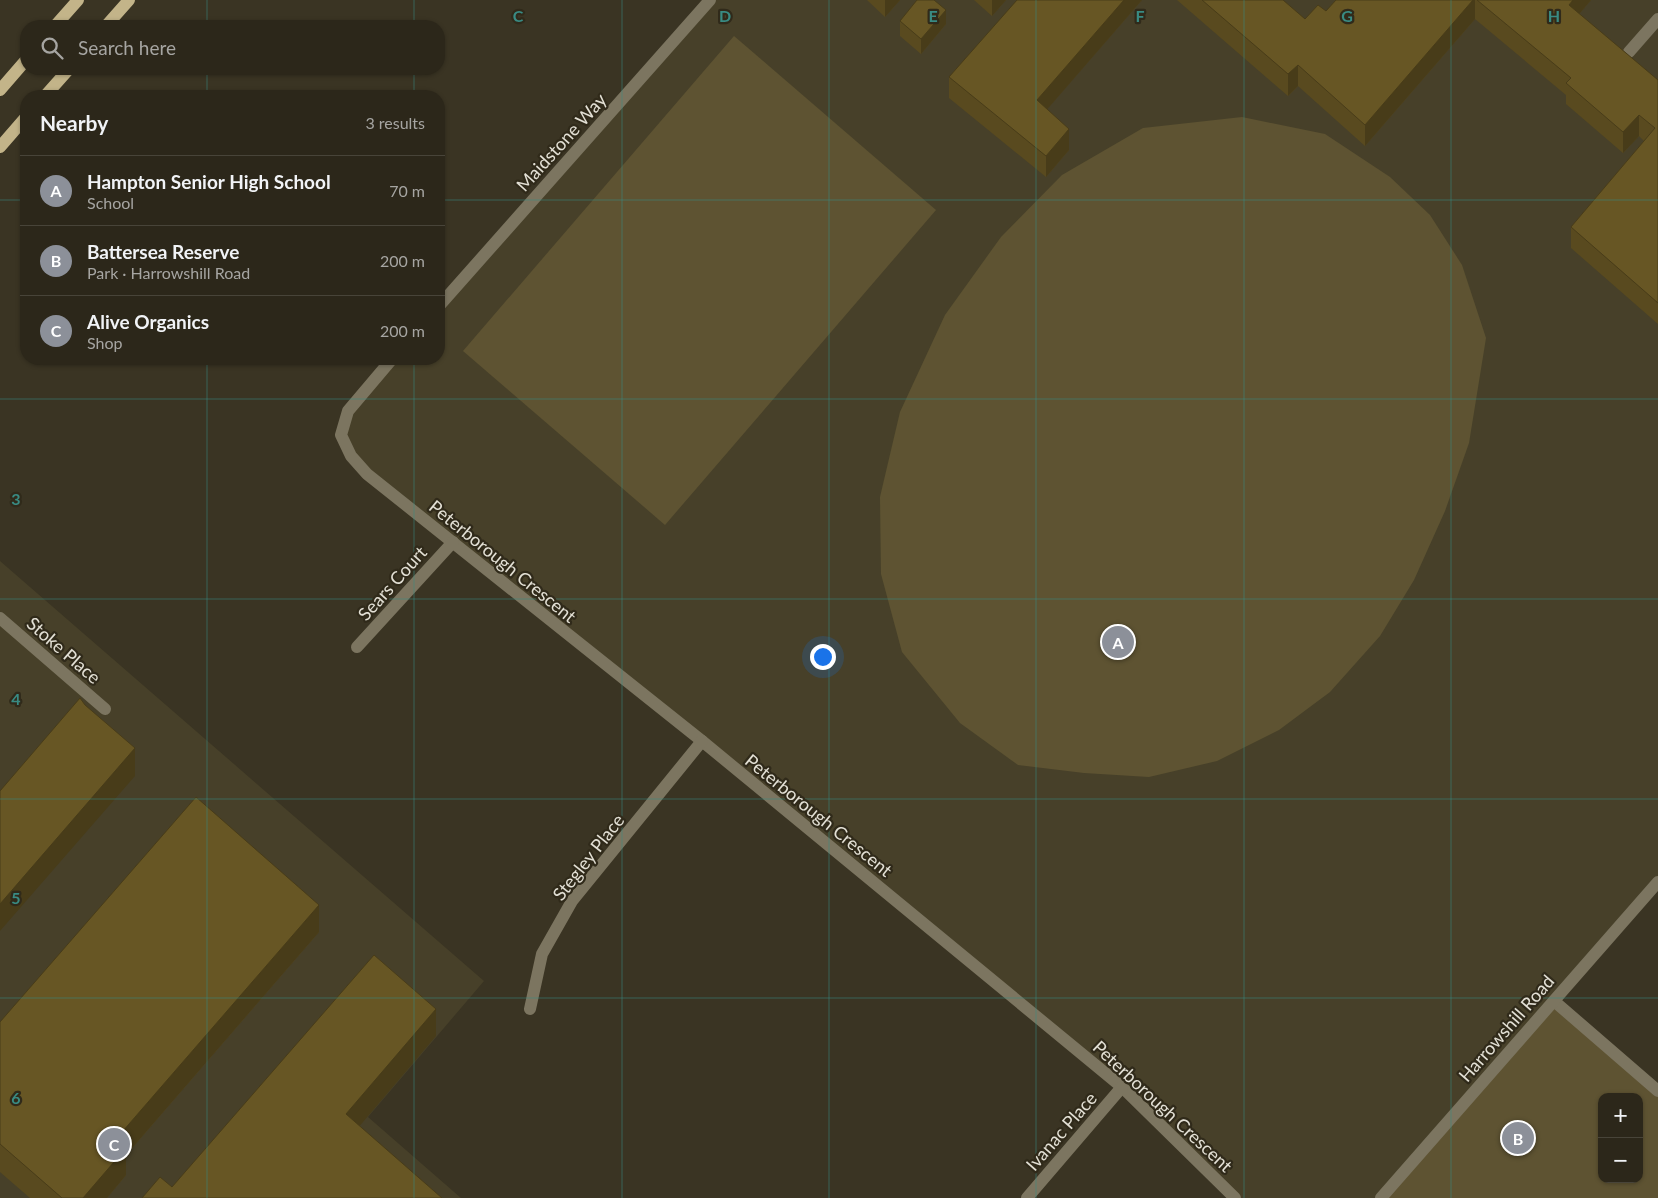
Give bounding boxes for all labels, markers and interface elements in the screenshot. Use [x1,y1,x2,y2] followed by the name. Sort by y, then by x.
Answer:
[513,6,524,25] text: C
[719,6,731,25] text: D
[928,6,938,25] text: E
[1135,6,1145,25] text: F
[1341,6,1353,25] text: G
[1548,6,1560,25] text: H
[20,20,445,75] search box
[38,34,66,62] icon: search
[78,36,176,59] text: Search here
[511,88,611,195] street label: Maidstone Way
[40,110,108,135] text: Nearby
[365,113,425,132] text: 3 results
[87,170,331,193] text: Hampton Senior High School
[50,181,62,200] text: A
[389,181,425,200] text: 70 m
[87,193,134,212] text: School
[87,240,239,263] text: Battersea Reserve
[51,251,61,270] text: B
[380,251,425,270] text: 200 m
[87,263,250,282] text: Park · Harrowshill Road
[87,310,209,333] text: Alive Organics
[51,321,61,340] text: C
[380,321,425,340] text: 200 m
[87,333,123,352] text: Shop
[11,489,21,508] text: 3
[425,495,581,627] street label: Peterborough Crescent
[353,541,431,625] street label: Sears Court
[23,612,105,688] street label: Stoke Place
[1102,623,1134,661] pin: A
[810,644,836,670] your location
[11,689,21,708] text: 4
[741,749,897,881] street label: Peterborough Crescent
[547,809,629,905] street label: Stegley Place
[11,888,21,907] text: 5
[1454,970,1558,1086] street label: Harrowshill Road
[1089,1036,1238,1177] street label: Peterborough Crescent
[1021,1087,1101,1175] street label: Ivanac Place
[11,1088,21,1107] text: 6
[1598,1093,1643,1183] map controls
[1598,1093,1643,1138] button: +
[1502,1119,1534,1157] pin: B
[98,1125,130,1163] pin: C
[1598,1138,1643,1183] button: −

